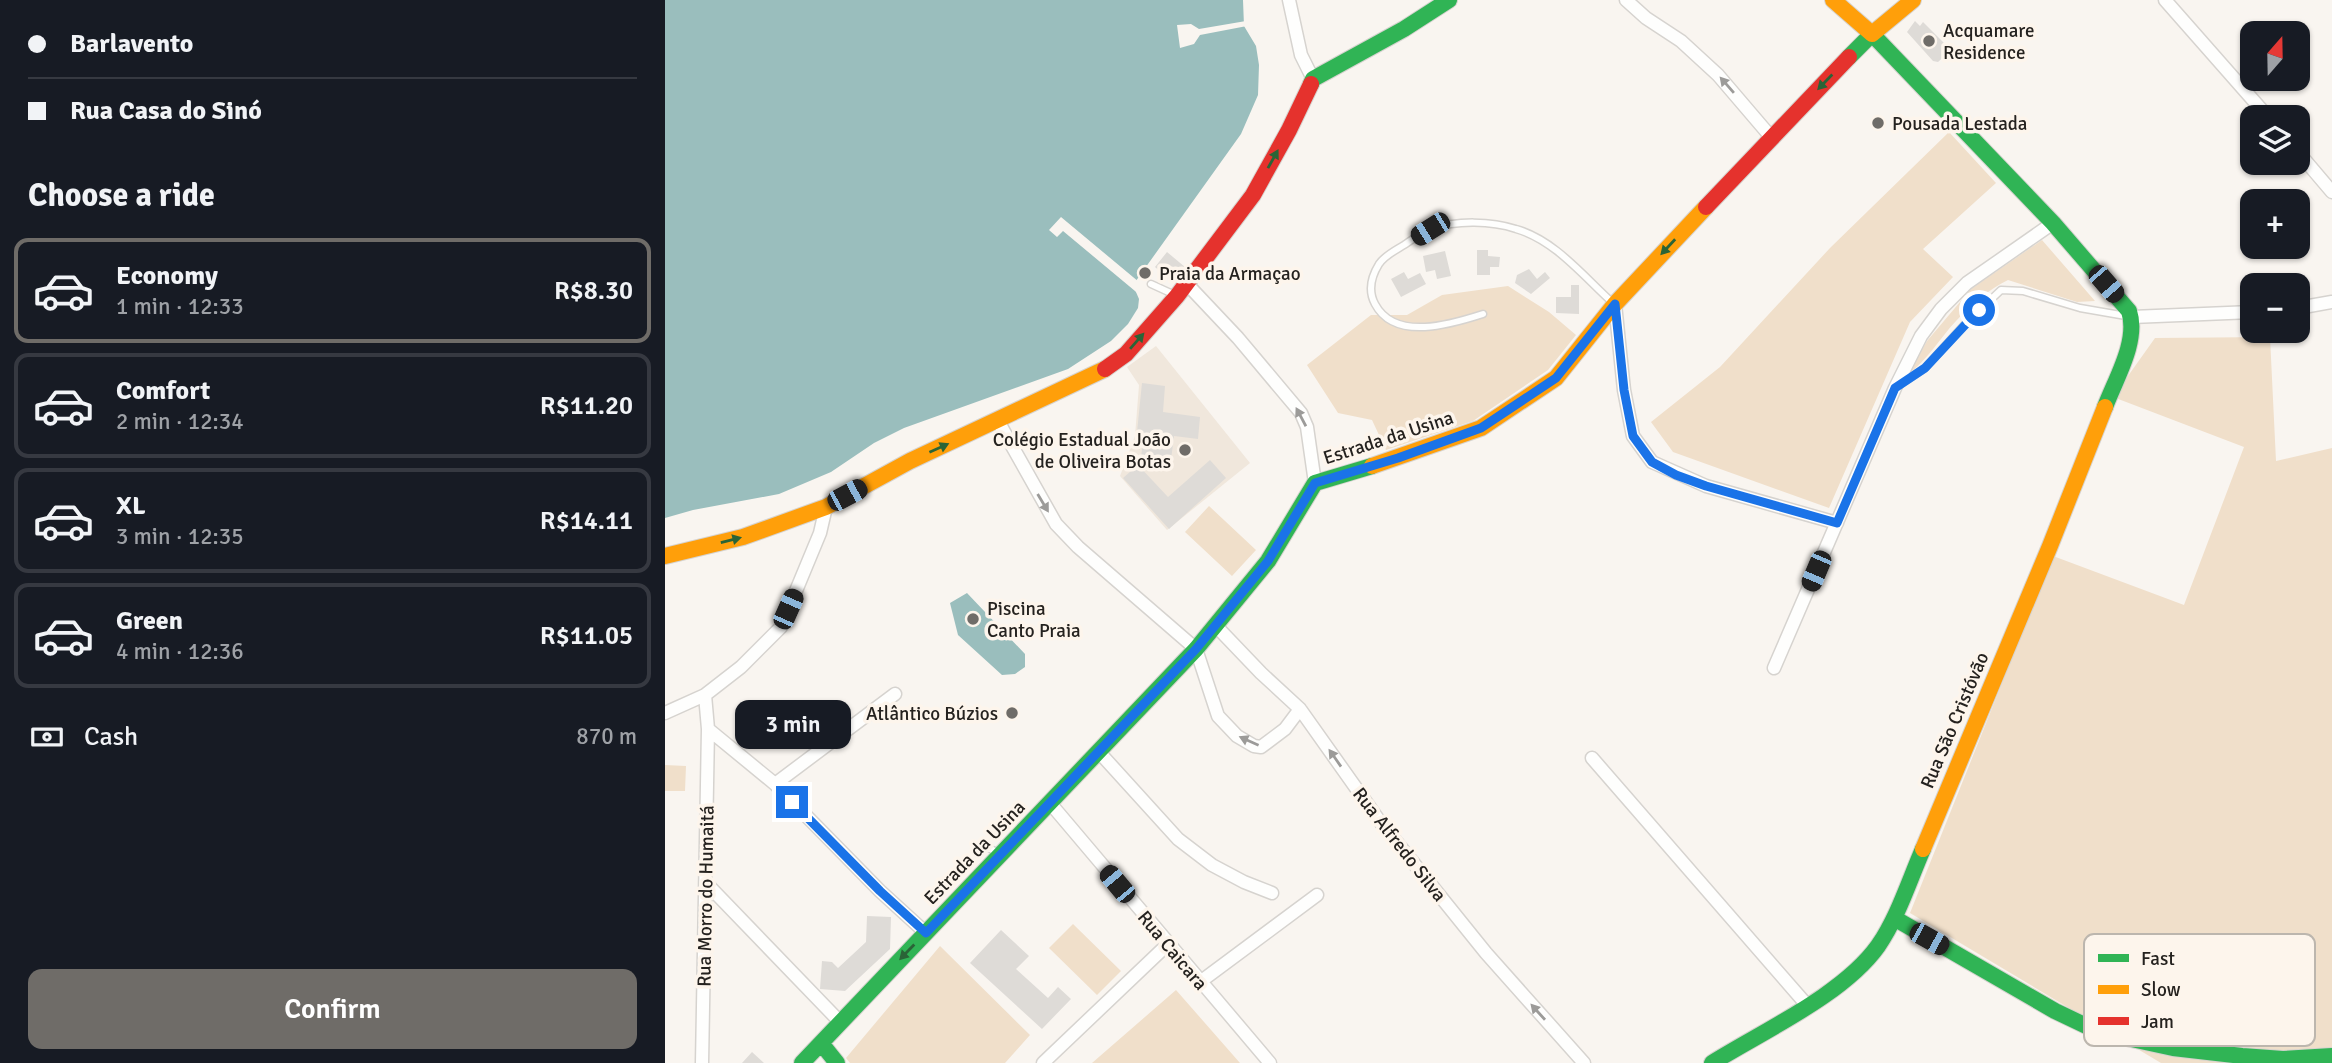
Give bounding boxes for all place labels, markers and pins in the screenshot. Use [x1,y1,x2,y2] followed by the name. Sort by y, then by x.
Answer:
[1943,19,2034,65] place label: Acquamare Residence
[1921,33,1937,49] marker: Acquamare Residence
[1892,112,2027,136] place label: Pousada Lestada
[1870,115,1886,131] marker: Pousada Lestada
[1159,262,1301,286] place label: Praia da Armaçao
[1137,265,1153,281] marker: Praia da Armaçao
[993,428,1171,474] place label: Colégio Estadual João de Oliveira Botas
[1177,442,1193,458] marker: Colégio Estadual João de Oliveira Botas
[987,597,1081,643] place label: Piscina Canto Praia
[965,611,981,627] marker: Piscina Canto Praia
[866,702,998,726] place label: Atlântico Búzios
[1004,705,1020,721] marker: Atlântico Búzios

